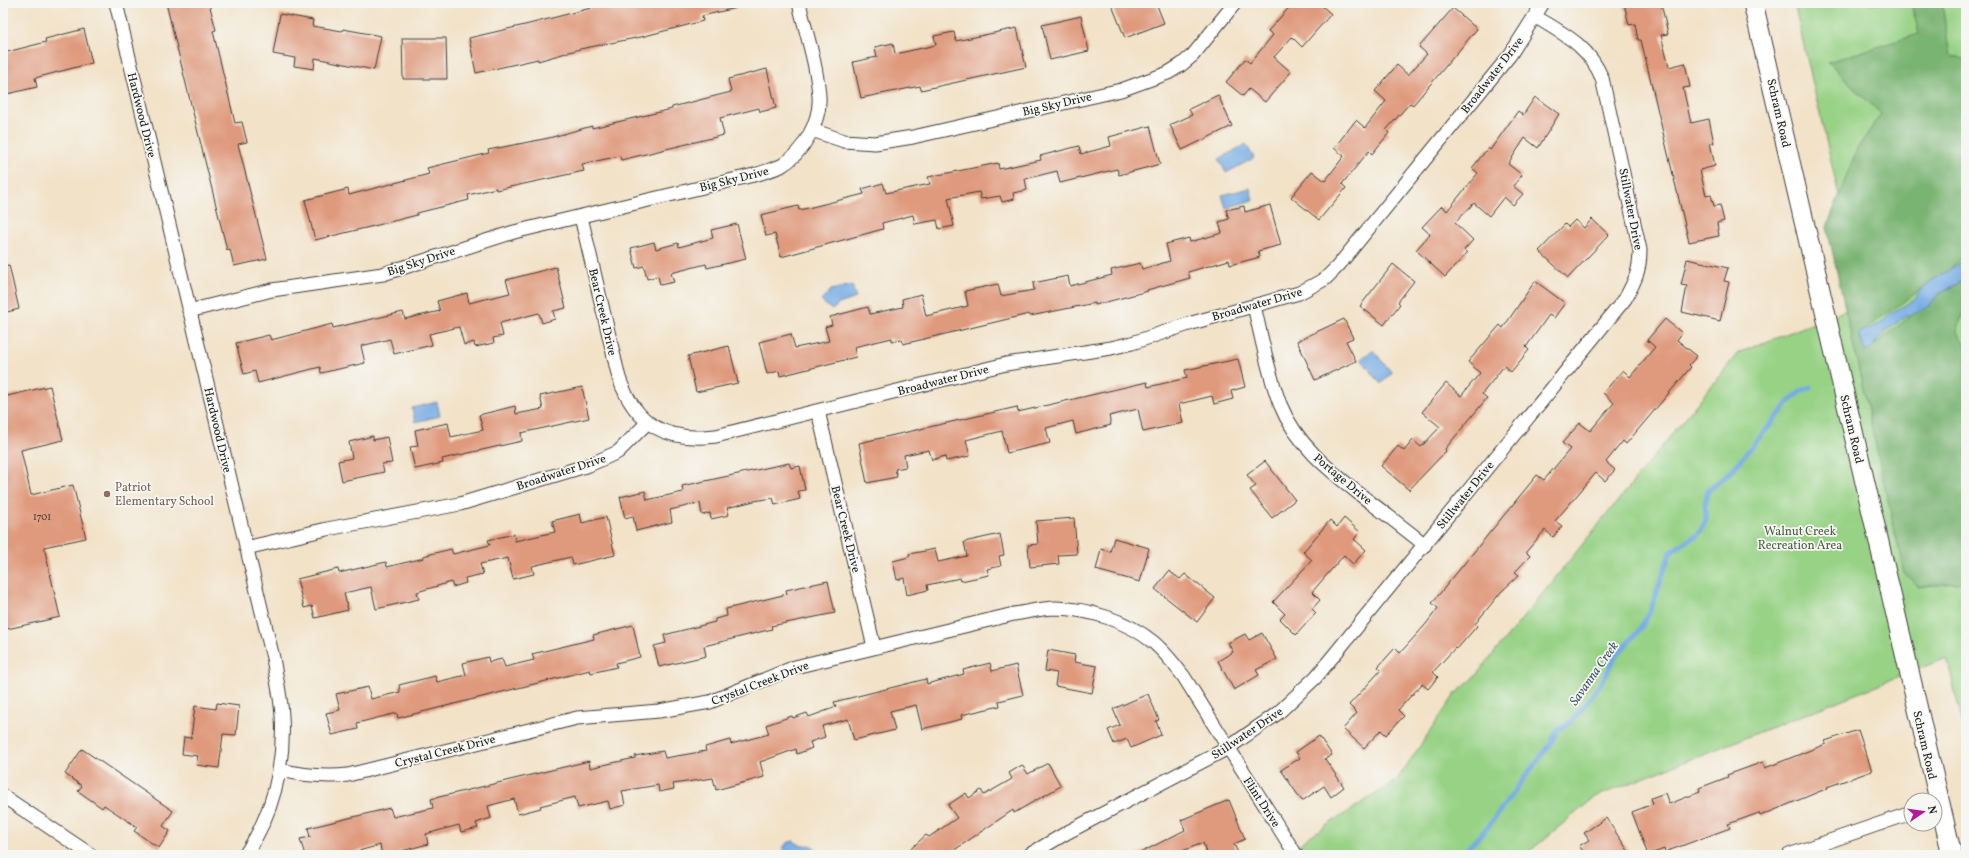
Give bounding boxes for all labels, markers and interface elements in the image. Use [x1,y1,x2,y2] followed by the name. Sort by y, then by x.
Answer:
[1458,34,1528,117] street label: Broadwater Drive
[123,71,159,160] street label: Hardwood Drive
[1762,77,1794,149] street label: Schram Road
[1021,89,1094,121] street label: Big Sky Drive
[698,164,771,196] street label: Big Sky Drive
[1614,167,1646,252] street label: Stillwater Drive
[385,243,458,280] street label: Big Sky Drive
[584,267,620,358] street label: Bear Creek Drive
[1210,284,1305,326] street label: Broadwater Drive
[896,362,991,400] street label: Broadwater Drive
[199,386,235,475] street label: Hardwood Drive
[1835,393,1867,465] street label: Schram Road
[515,451,608,495] street label: Broadwater Drive
[1310,451,1375,509] street label: Portage Drive
[1433,458,1498,533] street label: Stillwater Drive
[115,480,214,510] place label: Patriot Elementary School
[826,484,864,575] street label: Bear Creek Drive
[102,489,112,499] marker: Patriot Elementary School
[33,510,51,524] house number: 1701
[1758,524,1842,554] park label: Walnut Creek Recreation Area
[1566,639,1623,710] water label: Savanna Creek
[709,658,812,710] street label: Crystal Creek Drive
[1209,704,1287,764] street label: Stillwater Drive
[1908,709,1940,781] street label: Schram Road
[393,732,498,772] street label: Crystal Creek Drive
[1239,774,1284,831] street label: Flint Drive
[1903,792,1943,832] north arrow
[1923,805,1939,816] text: N

